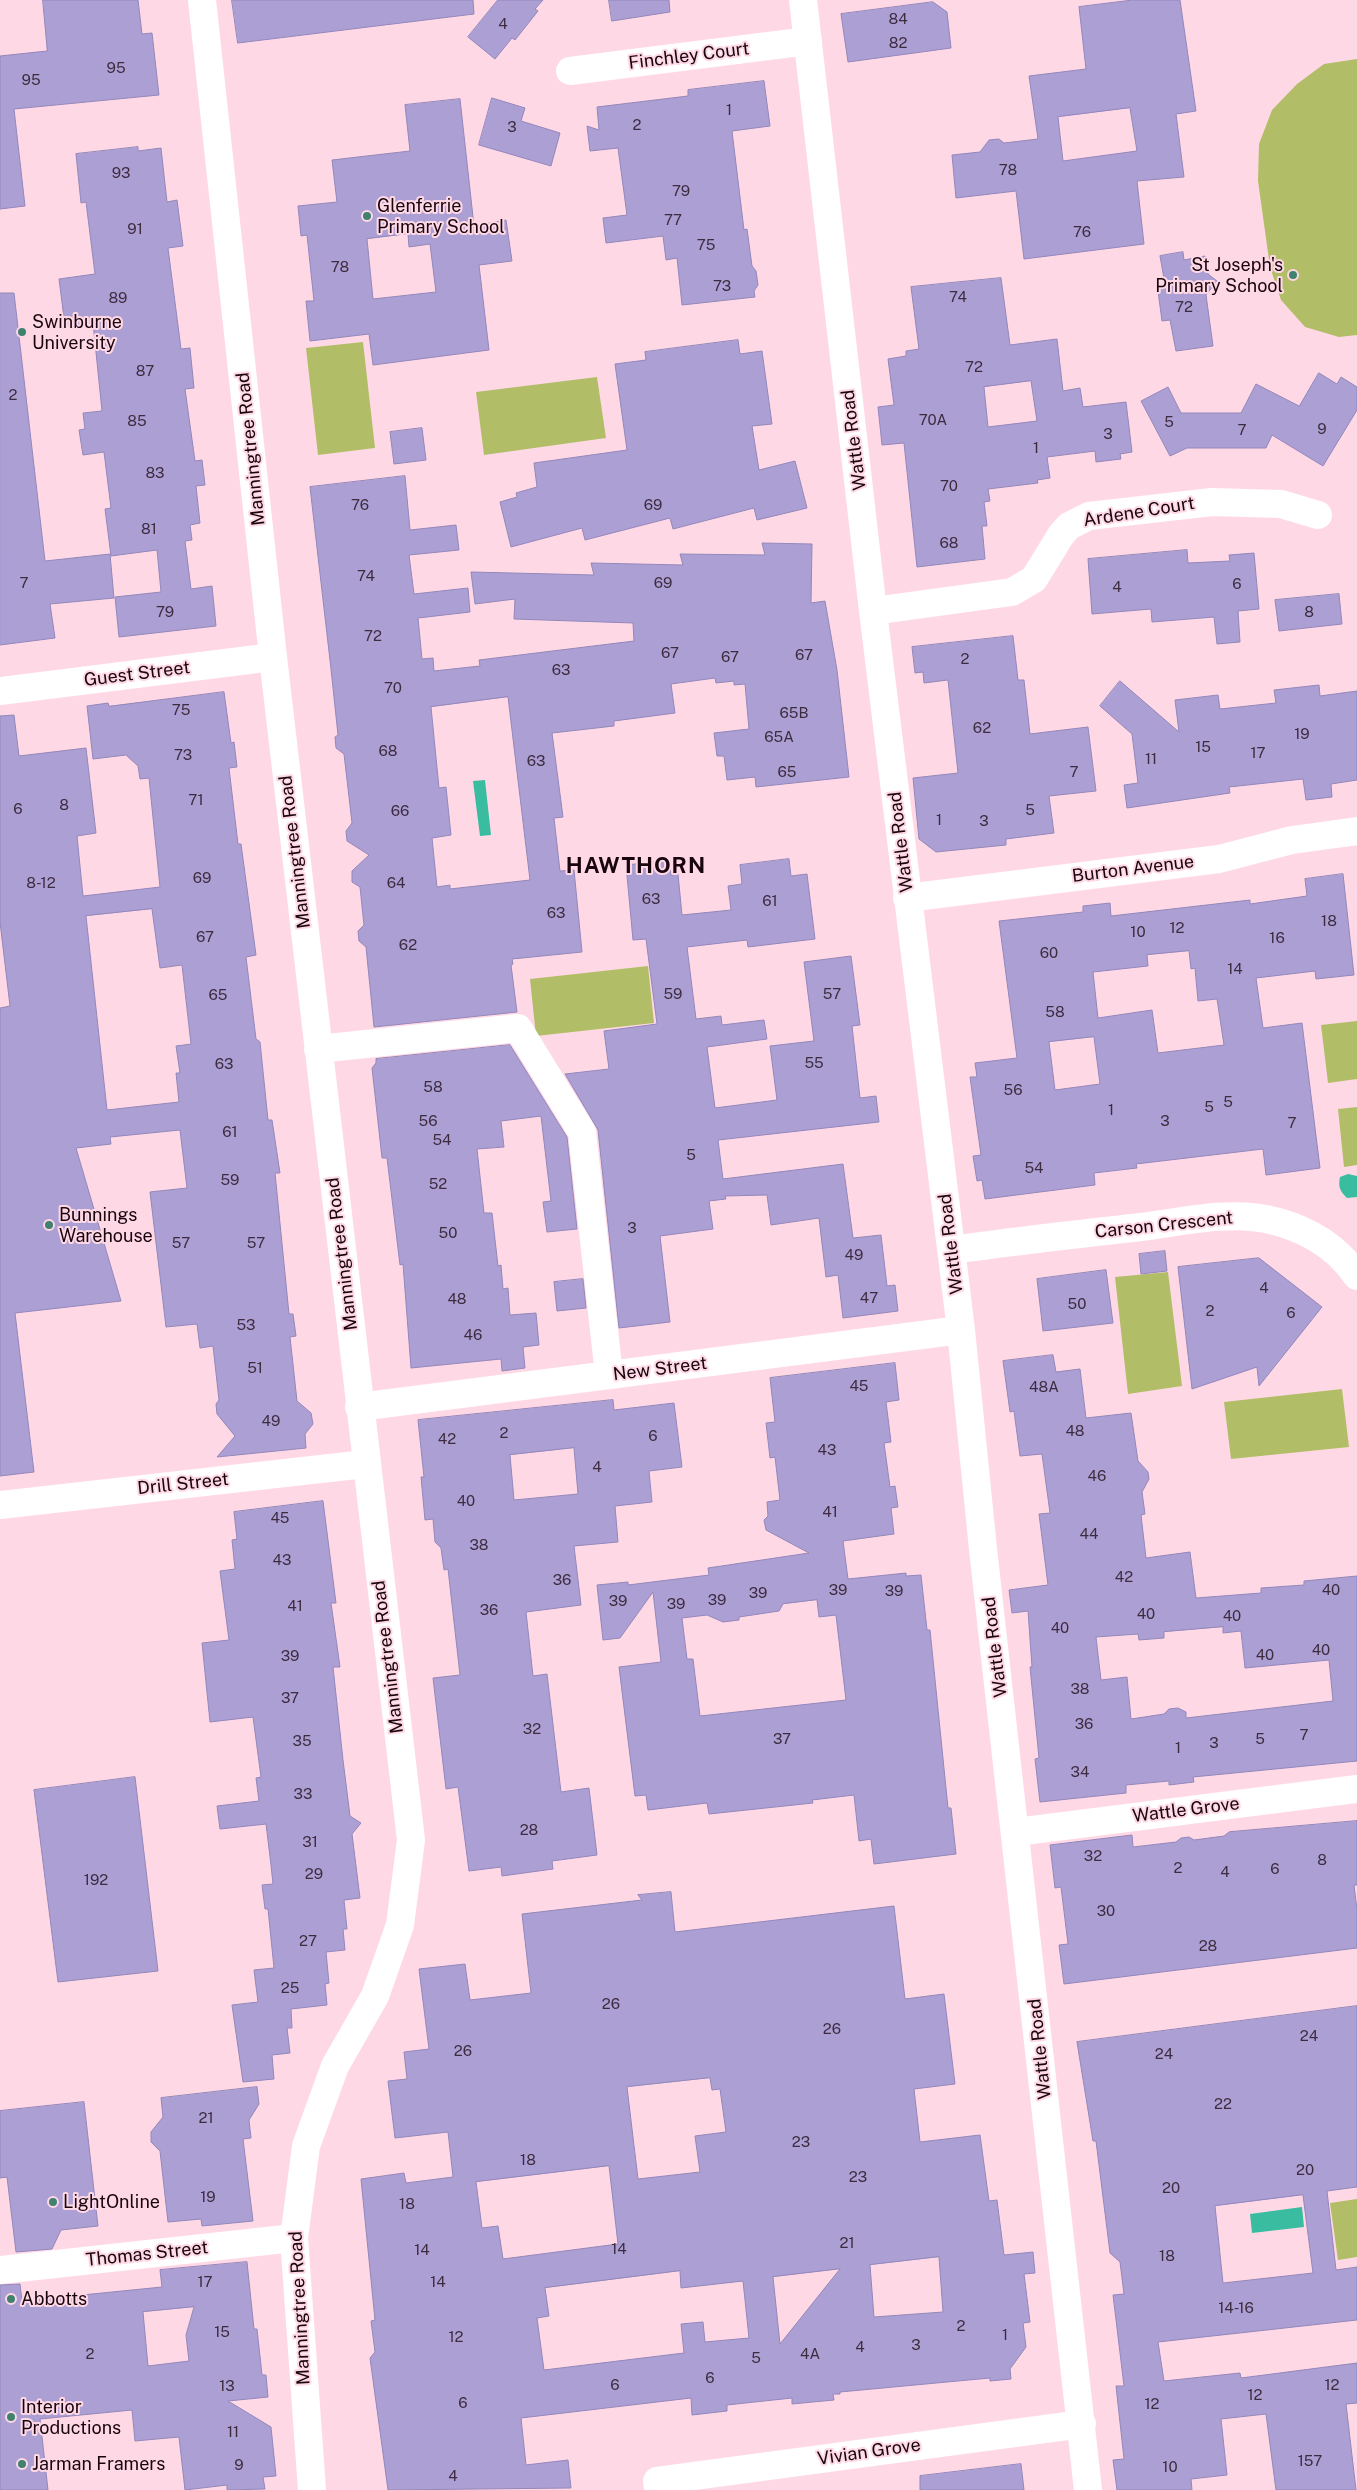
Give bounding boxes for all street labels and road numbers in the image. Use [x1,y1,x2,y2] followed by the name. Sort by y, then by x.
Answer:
[627,38,751,74] street label: Finchley Court
[232,371,270,527] street label: Manningtree Road
[837,388,871,492] street label: Wattle Road
[1082,493,1196,531] street label: Ardene Court
[83,657,191,691] street label: Guest Street
[275,774,315,930] street label: Manningtree Road
[884,790,918,894] street label: Wattle Road
[1071,851,1195,887] street label: Burton Avenue
[322,1176,362,1332] street label: Manningtree Road
[934,1192,968,1296] street label: Wattle Road
[1094,1207,1234,1243] street label: Carson Crescent
[612,1353,708,1385] street label: New Street
[136,1468,230,1500] street label: Drill Street
[368,1579,408,1735] street label: Manningtree Road
[978,1595,1012,1699] street label: Wattle Road
[1131,1793,1241,1827] street label: Wattle Grove
[1024,1998,1056,2100] street label: Wattle Road
[285,2230,315,2386] street label: Manningtree Road
[85,2237,209,2271] street label: Thomas Street
[816,2434,922,2470] street label: Vivian Grove

